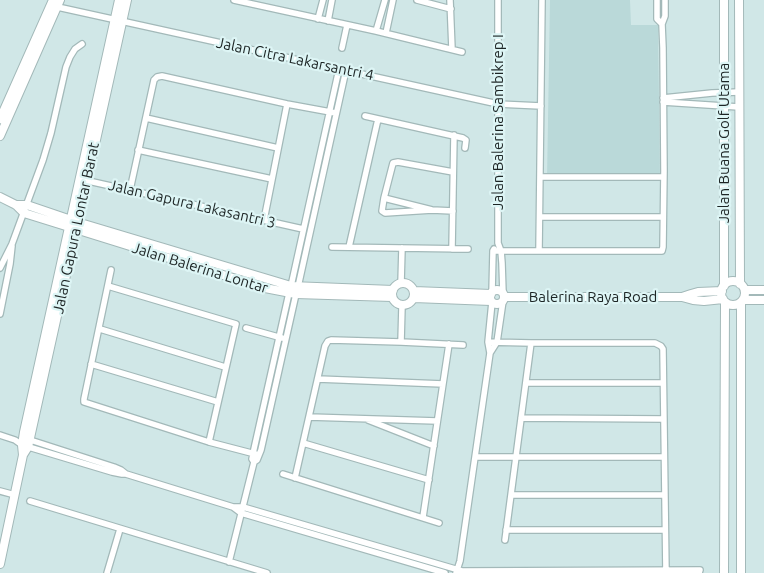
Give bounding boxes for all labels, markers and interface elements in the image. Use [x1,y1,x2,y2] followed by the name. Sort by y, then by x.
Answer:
[215,34,375,84] street label: Jalan Citra Lakarsantri 4
[489,34,507,210] street label: Jalan Balerina Sambikrep I
[715,63,733,223] street label: Jalan Buana Golf Utama
[49,141,103,315] street label: Jalan Gapura Lontar Barat
[107,176,277,232] street label: Jalan Gapura Lakasantri 3
[130,239,270,297] street label: Jalan Balerina Lontar
[529,288,657,306] street label: Balerina Raya Road

